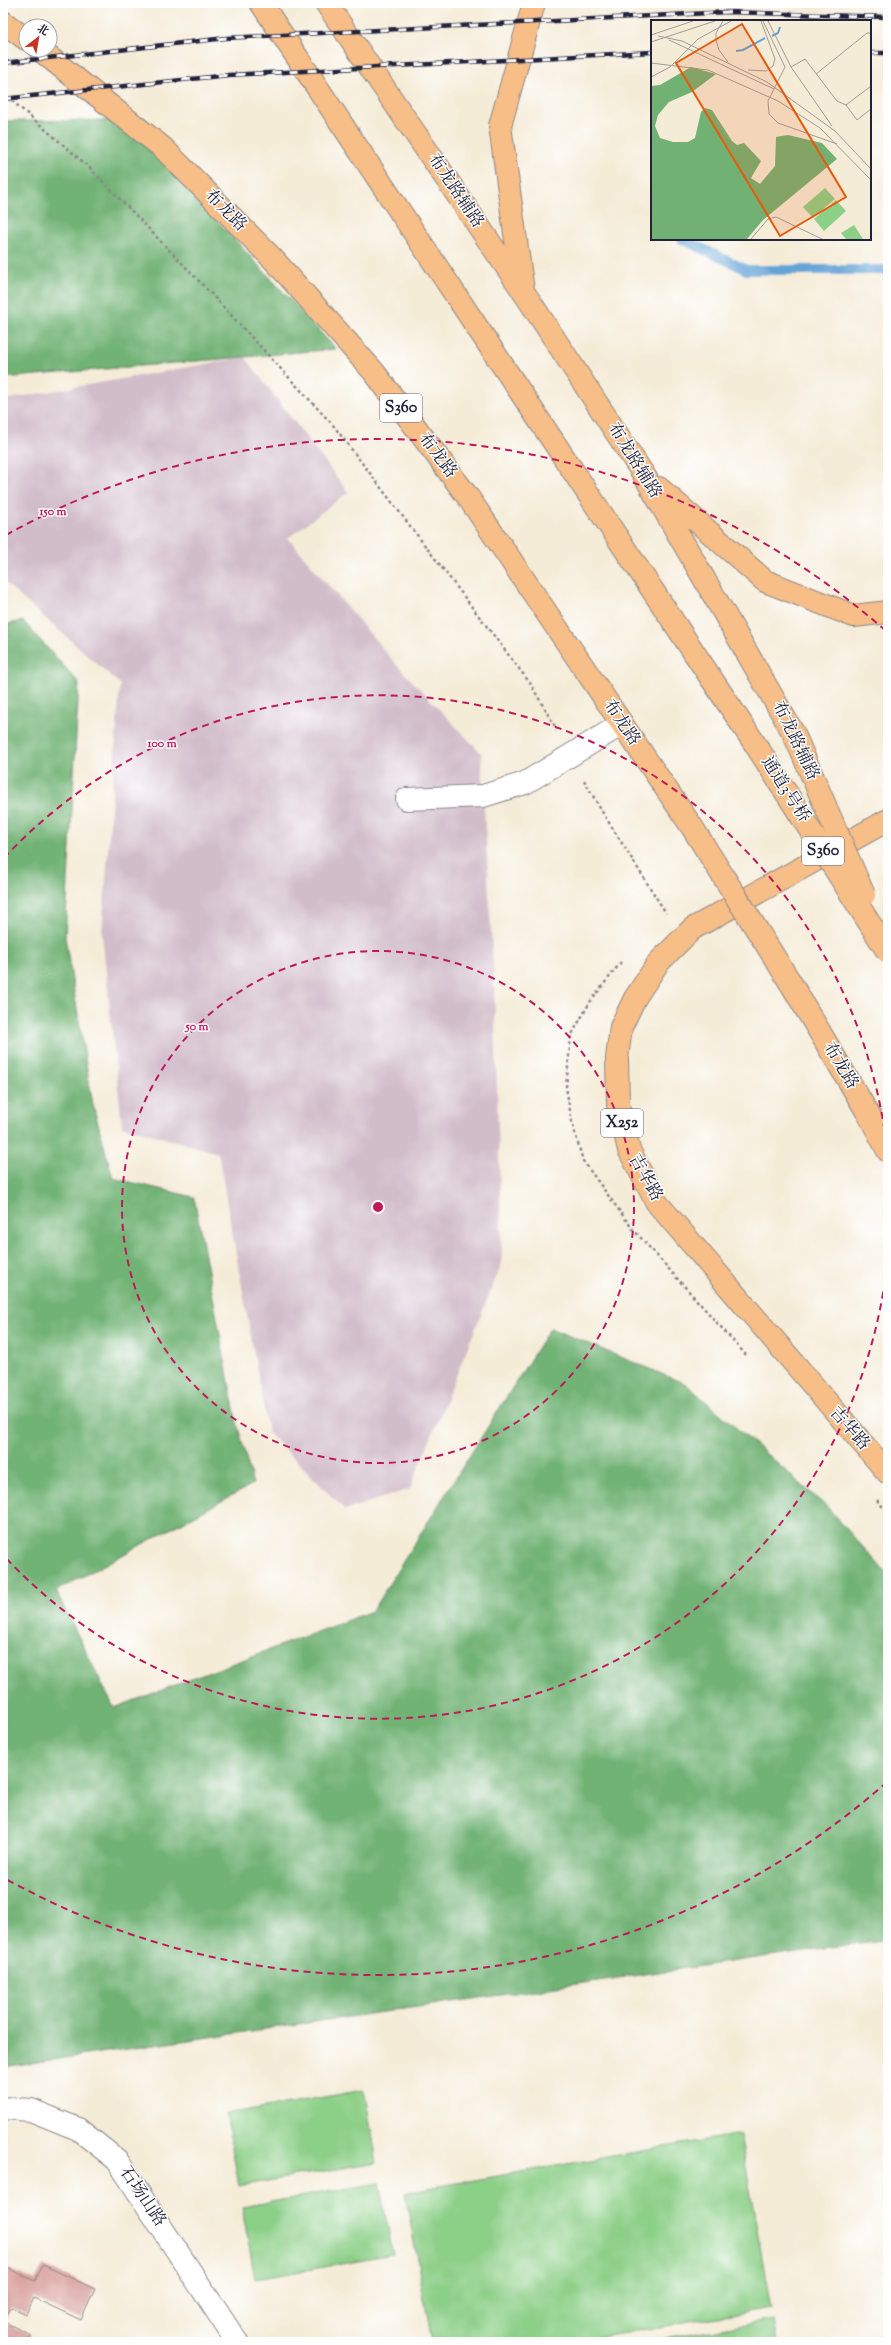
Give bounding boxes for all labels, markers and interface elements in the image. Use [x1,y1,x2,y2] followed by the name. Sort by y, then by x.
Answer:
[18,18,58,58] north arrow
[651,20,871,240] inset map
[34,21,51,40] text: 北
[421,149,489,233] street label: 布龙路辅路
[198,184,252,238] street label: 布龙路
[380,394,422,422] road number: S360
[601,419,667,503] street label: 布龙路辅路
[412,428,462,484] street label: 布龙路
[38,503,67,521] text: 150 m
[597,695,645,751] street label: 布龙路
[766,698,824,784] street label: 布龙路辅路
[146,735,177,753] text: 100 m
[755,752,815,828] street label: 通道3号桥
[802,837,844,865] road number: S360
[185,1018,209,1036] text: 50 m
[817,1038,863,1094] street label: 布龙路
[601,1109,643,1137] road number: X252
[622,1150,668,1206] street label: 吉华路
[371,1200,385,1214] centre of rings
[823,1402,875,1456] street label: 吉华路
[113,2162,171,2232] street label: 石场山路

